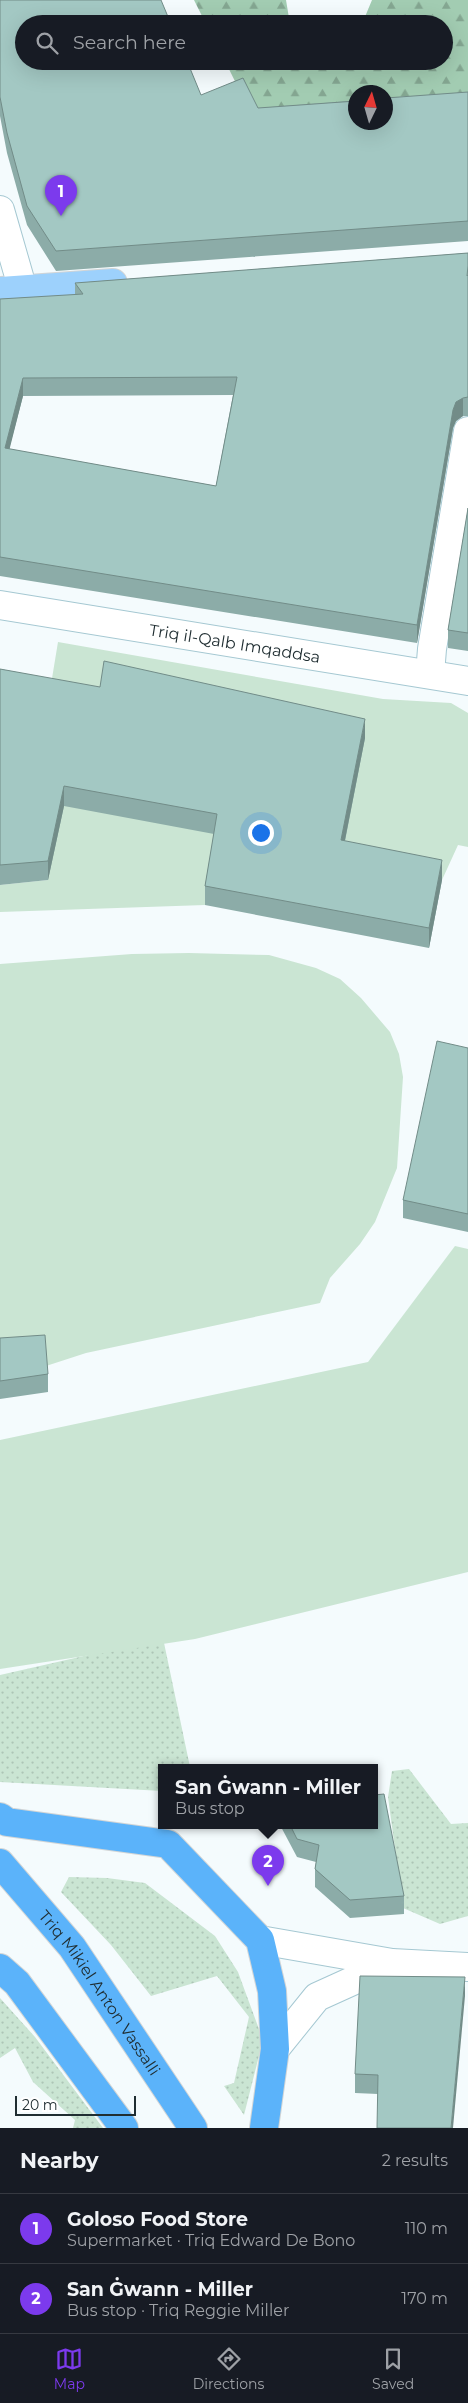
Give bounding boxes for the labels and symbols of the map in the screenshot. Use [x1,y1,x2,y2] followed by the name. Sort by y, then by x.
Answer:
[348,85,393,130] north arrow
[45,175,77,216] pin: 1
[148,620,322,667] street label: Triq il-Qalb Imqaddsa
[248,820,274,846] your location
[252,1845,284,1886] pin: 2
[35,1907,164,2079] street label: Triq Mikiel Anton Vassalli
[15,2093,136,2116] scale bar

